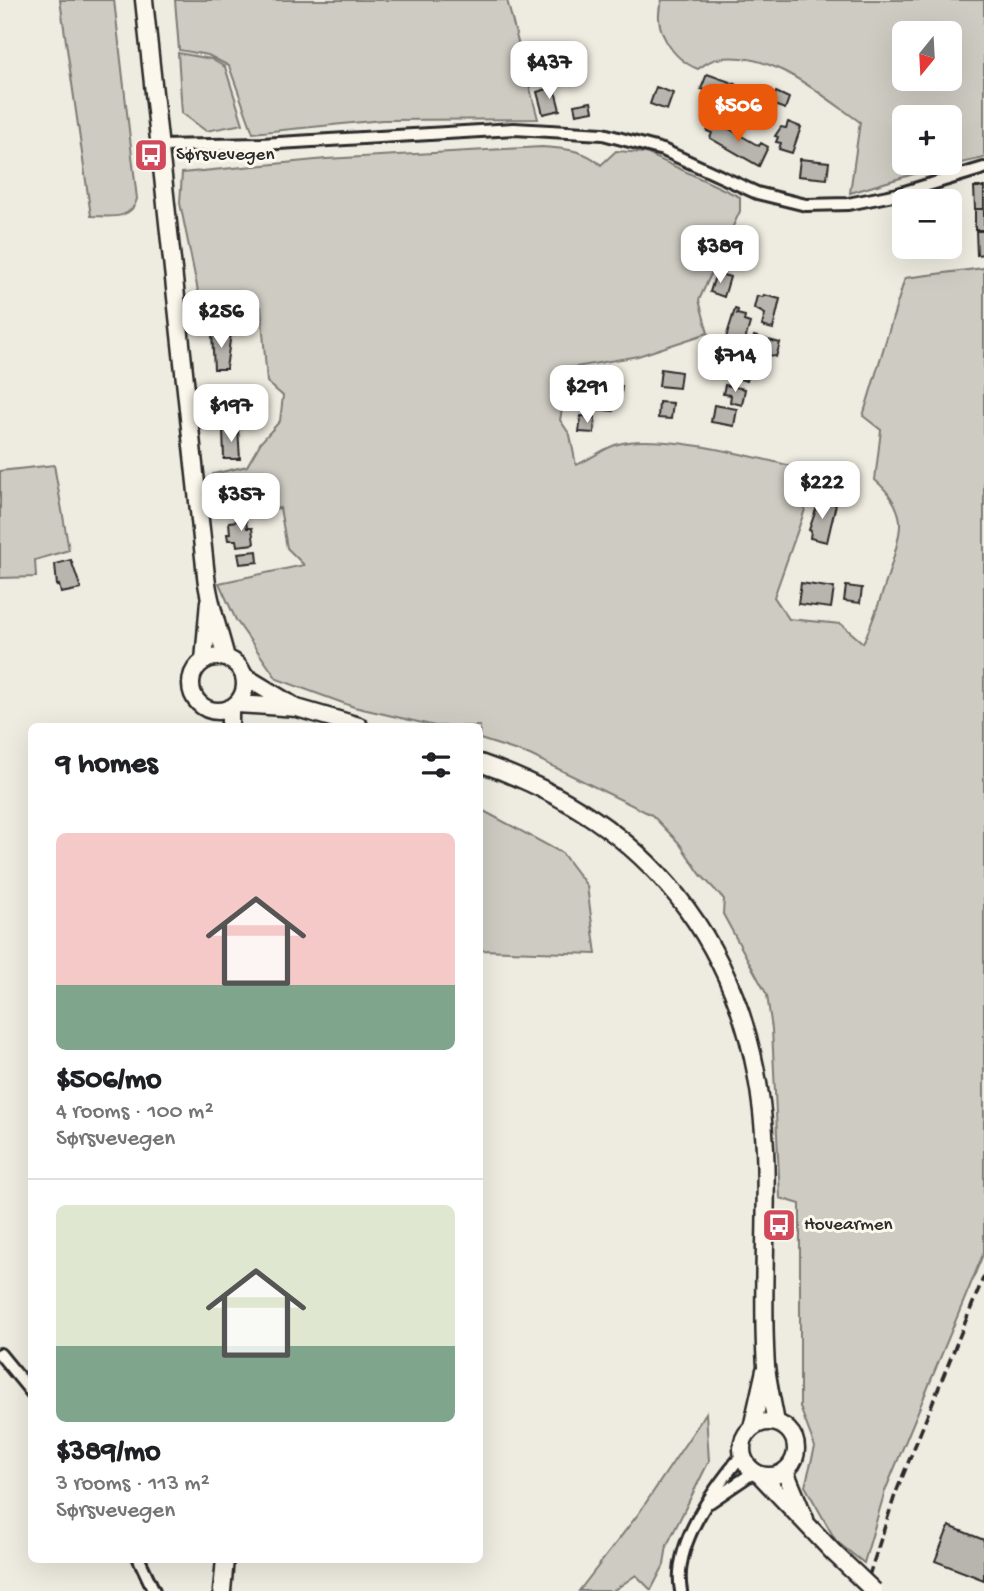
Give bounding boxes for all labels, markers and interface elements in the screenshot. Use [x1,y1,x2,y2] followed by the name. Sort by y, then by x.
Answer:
[892,21,962,91] north arrow
[892,21,962,259] map controls
[508,42,590,101] pin: $437
[526,50,572,77] text: $437
[697,85,779,144] pin: $506
[714,93,762,120] text: $506
[892,105,962,175] button: +
[132,136,170,174] bus stop icon: Sørsvevegen
[176,144,274,167] place label: Sørsvevegen
[892,189,962,259] button: −
[679,226,761,285] pin: $389
[697,234,743,261] text: $389
[180,290,262,350] pin: $256
[198,299,244,326] text: $256
[694,334,776,394] pin: $714
[714,343,756,370] text: $714
[546,366,628,425] pin: $291
[566,374,608,401] text: $291
[190,384,272,444] pin: $197
[209,393,253,420] text: $197
[781,462,863,521] pin: $222
[800,470,844,497] text: $222
[200,474,282,533] pin: $357
[218,482,264,509] text: $357
[417,746,455,784] icon: filters
[56,748,158,783] text: 9 homes
[193,878,319,1004] icon: home
[56,1064,162,1099] text: $506/mo
[56,1099,214,1126] text: 4 rooms · 100 m²
[56,1126,175,1153] text: Sørsvevegen
[760,1206,798,1244] bus stop icon: Hovearmen
[804,1214,893,1237] place label: Hovearmen
[193,1250,319,1376] icon: home
[56,1436,161,1471] text: $389/mo
[56,1471,210,1498] text: 3 rooms · 113 m²
[56,1498,175,1525] text: Sørsvevegen

